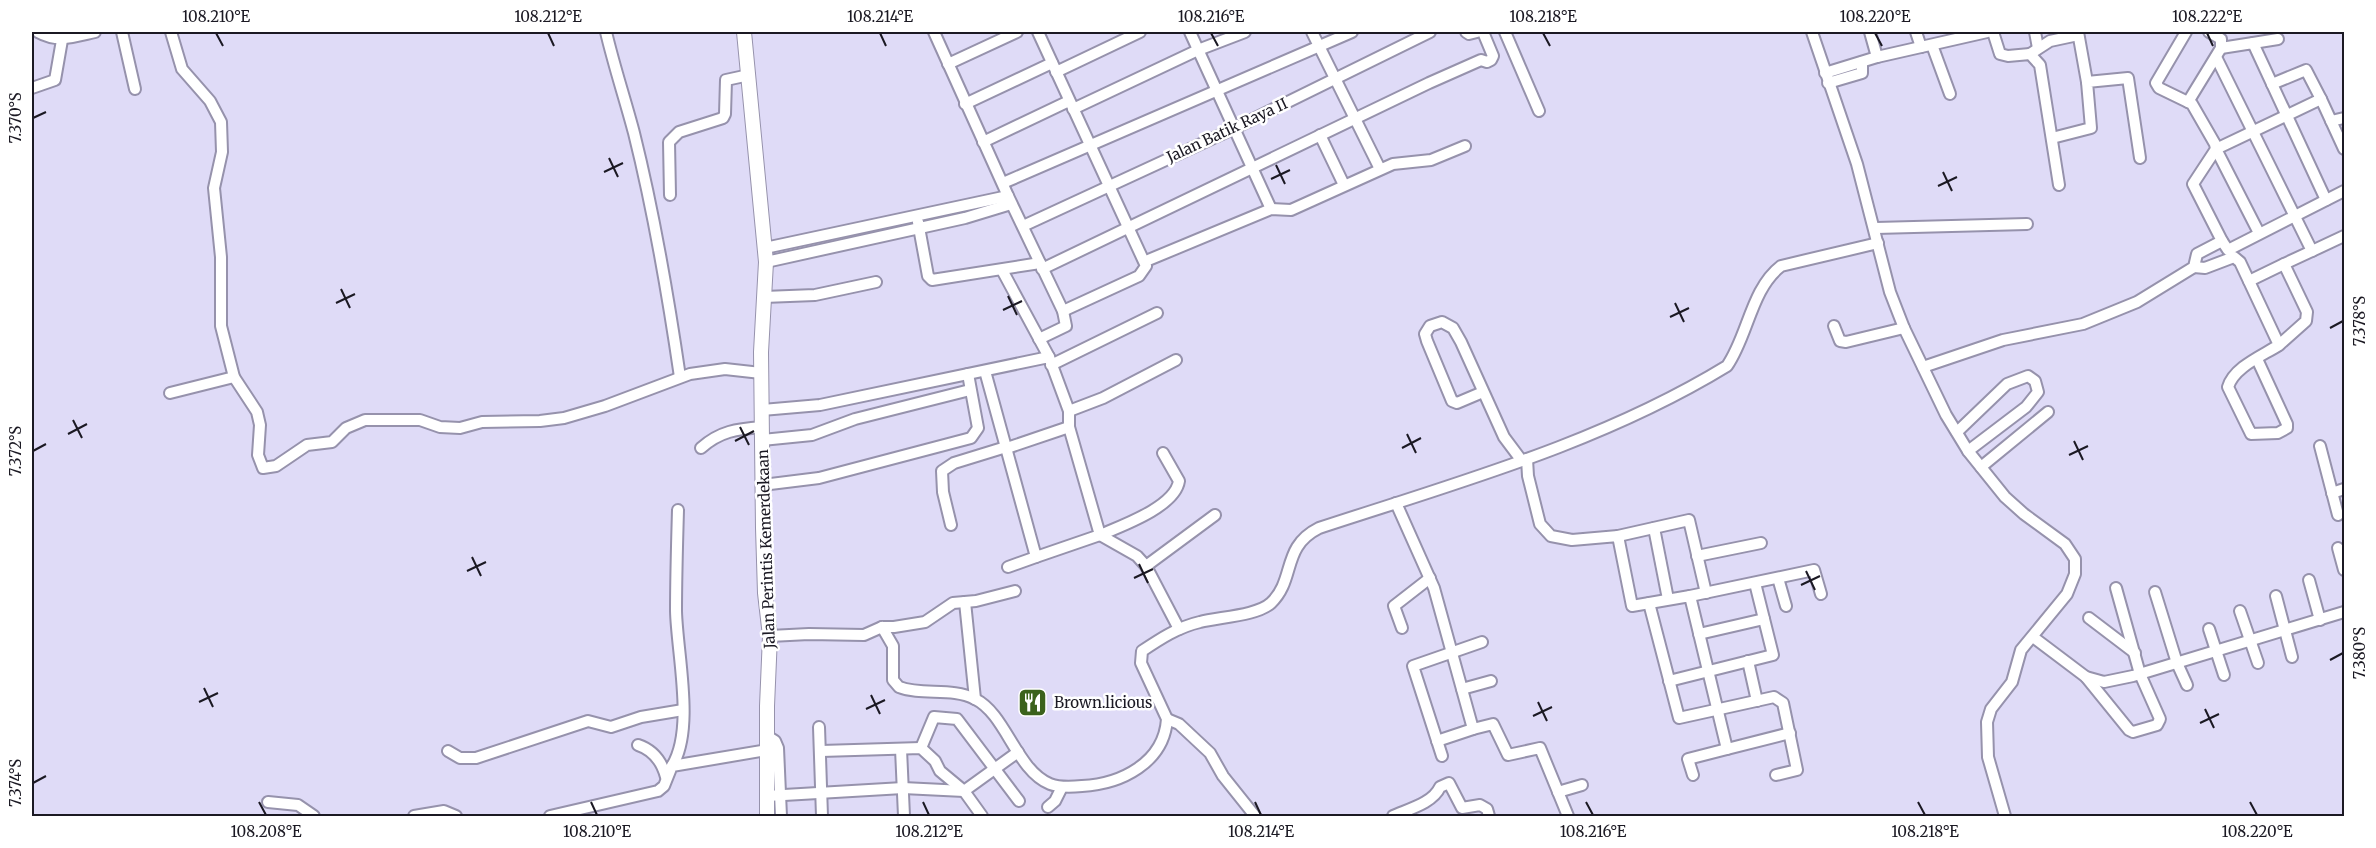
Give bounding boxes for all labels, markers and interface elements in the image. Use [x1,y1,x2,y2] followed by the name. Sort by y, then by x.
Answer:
[182,7,251,26] text: 108.210°E
[514,7,582,26] text: 108.212°E
[847,7,913,26] text: 108.214°E
[1178,7,1245,26] text: 108.216°E
[1509,7,1577,26] text: 108.218°E
[1840,7,1911,26] text: 108.220°E
[2172,7,2242,26] text: 108.222°E
[6,92,25,144] text: 7.370°S
[1163,94,1291,167] street label: Jalan Batik Raya II
[2350,296,2369,346] text: 7.378°S
[6,426,25,476] text: 7.372°S
[753,449,779,650] street label: Jalan Perintis Kemerdekaan
[2350,627,2369,679] text: 7.380°S
[1017,686,1049,718] restaurant icon: Brown.licious
[1054,693,1152,712] place label: Brown.licious
[6,759,25,807] text: 7.374°S
[230,822,302,841] text: 108.208°E
[563,822,632,841] text: 108.210°E
[895,822,963,841] text: 108.212°E
[1228,822,1294,841] text: 108.214°E
[1560,822,1627,841] text: 108.216°E
[1891,822,1959,841] text: 108.218°E
[2222,822,2293,841] text: 108.220°E

